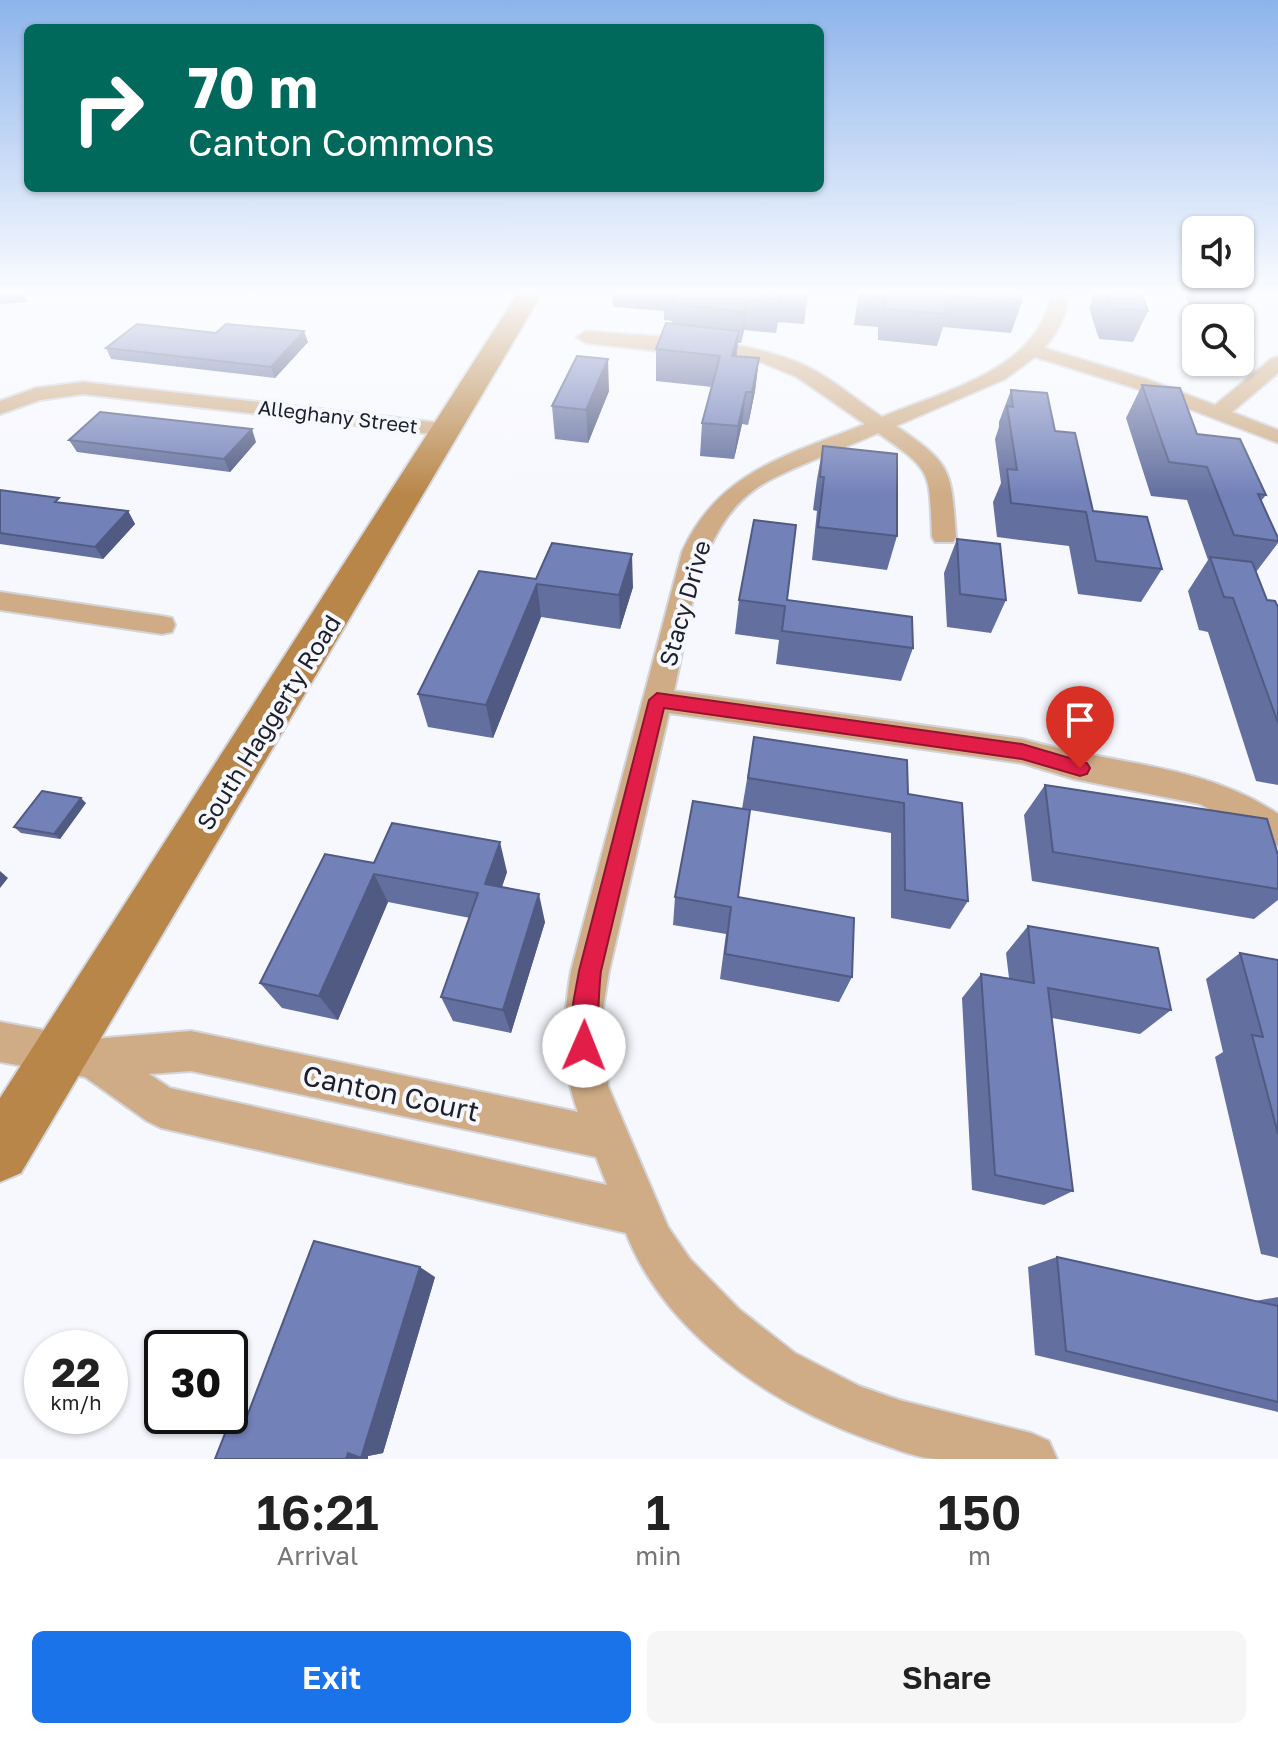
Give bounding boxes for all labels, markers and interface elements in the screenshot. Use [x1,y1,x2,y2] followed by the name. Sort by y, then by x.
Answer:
[188,53,318,120] text: 70 m
[56,56,160,160] icon: right
[188,121,494,164] text: Canton Commons
[1182,216,1254,376] map controls
[1182,216,1254,288] button: sound
[1182,304,1254,376] button: search
[257,394,419,438] street label: Alleghany Street
[652,537,716,669] street label: Stacy Drive
[190,609,346,835] street label: South Haggerty Road
[1046,686,1114,768] pin
[1058,698,1102,742] icon: arrive
[542,1004,626,1088] position arrow
[300,1058,482,1128] street label: Canton Court
[144,1330,248,1434] speed limit sign: 30
[52,1348,100,1396] text: 22
[51,1390,101,1414] text: km/h
[257,1483,379,1541] text: 16:21
[646,1483,670,1541] text: 1
[938,1483,1021,1541] text: 150
[277,1540,358,1571] text: Arrival
[635,1540,681,1571] text: min
[968,1540,991,1571] text: m
[32,1631,631,1723] button: Exit
[647,1631,1246,1723] button: Share

